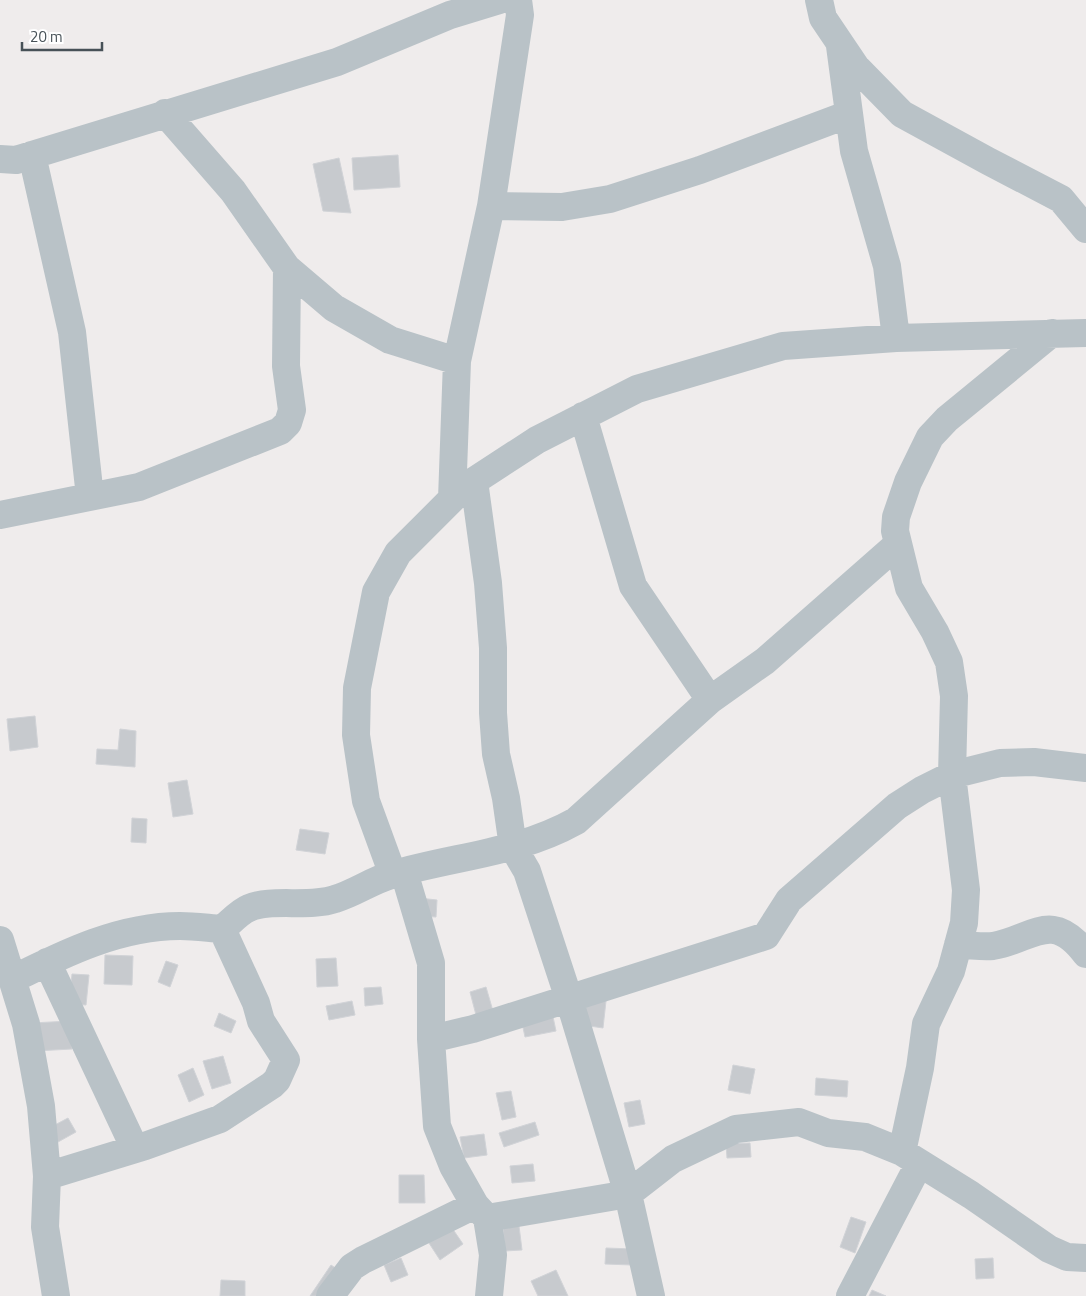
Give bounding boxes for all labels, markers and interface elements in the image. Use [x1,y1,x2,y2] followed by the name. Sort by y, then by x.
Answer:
[22,20,102,52] scale bar
[30,25,63,48] text: 20 m

